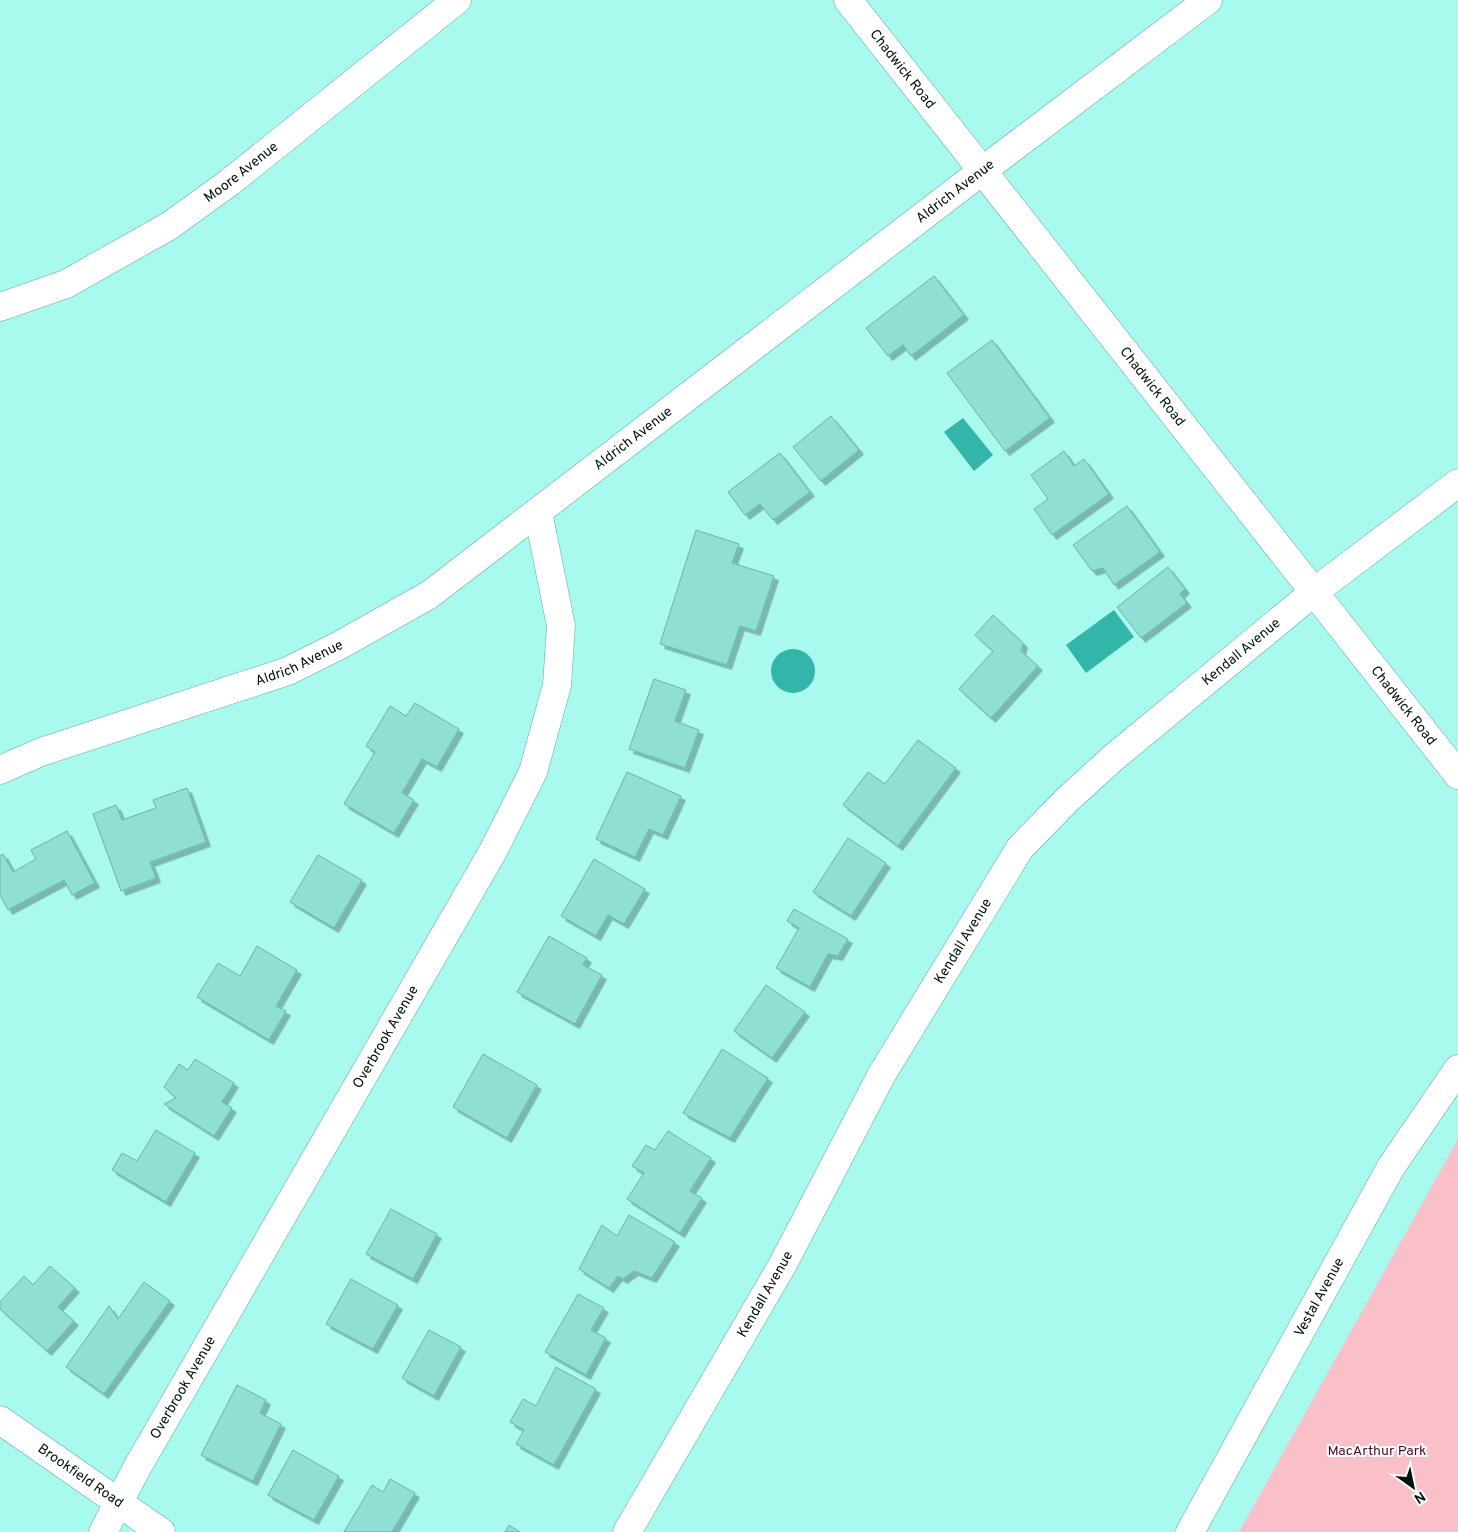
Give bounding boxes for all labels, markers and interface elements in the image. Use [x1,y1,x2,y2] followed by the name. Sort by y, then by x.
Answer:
[866,26,939,112] street label: Chadwick Road
[201,138,282,206] street label: Moore Avenue
[913,156,998,227] street label: Aldrich Avenue
[1116,344,1189,430] street label: Chadwick Road
[590,403,676,474] street label: Aldrich Avenue
[1199,615,1284,689] street label: Kendall Avenue
[253,636,346,690] street label: Aldrich Avenue
[1367,663,1440,749] street label: Chadwick Road
[931,895,996,987] street label: Kendall Avenue
[349,983,422,1092] street label: Overbrook Avenue
[734,1248,797,1340] street label: Kendall Avenue
[1291,1255,1348,1340] street label: Vestal Avenue
[147,1333,220,1442] street label: Overbrook Avenue
[34,1440,127,1512] street label: Brookfield Road
[1327,1443,1427,1460] park label: MacArthur Park
[1388,1462,1438,1512] north arrow
[1410,1487,1428,1507] text: N

